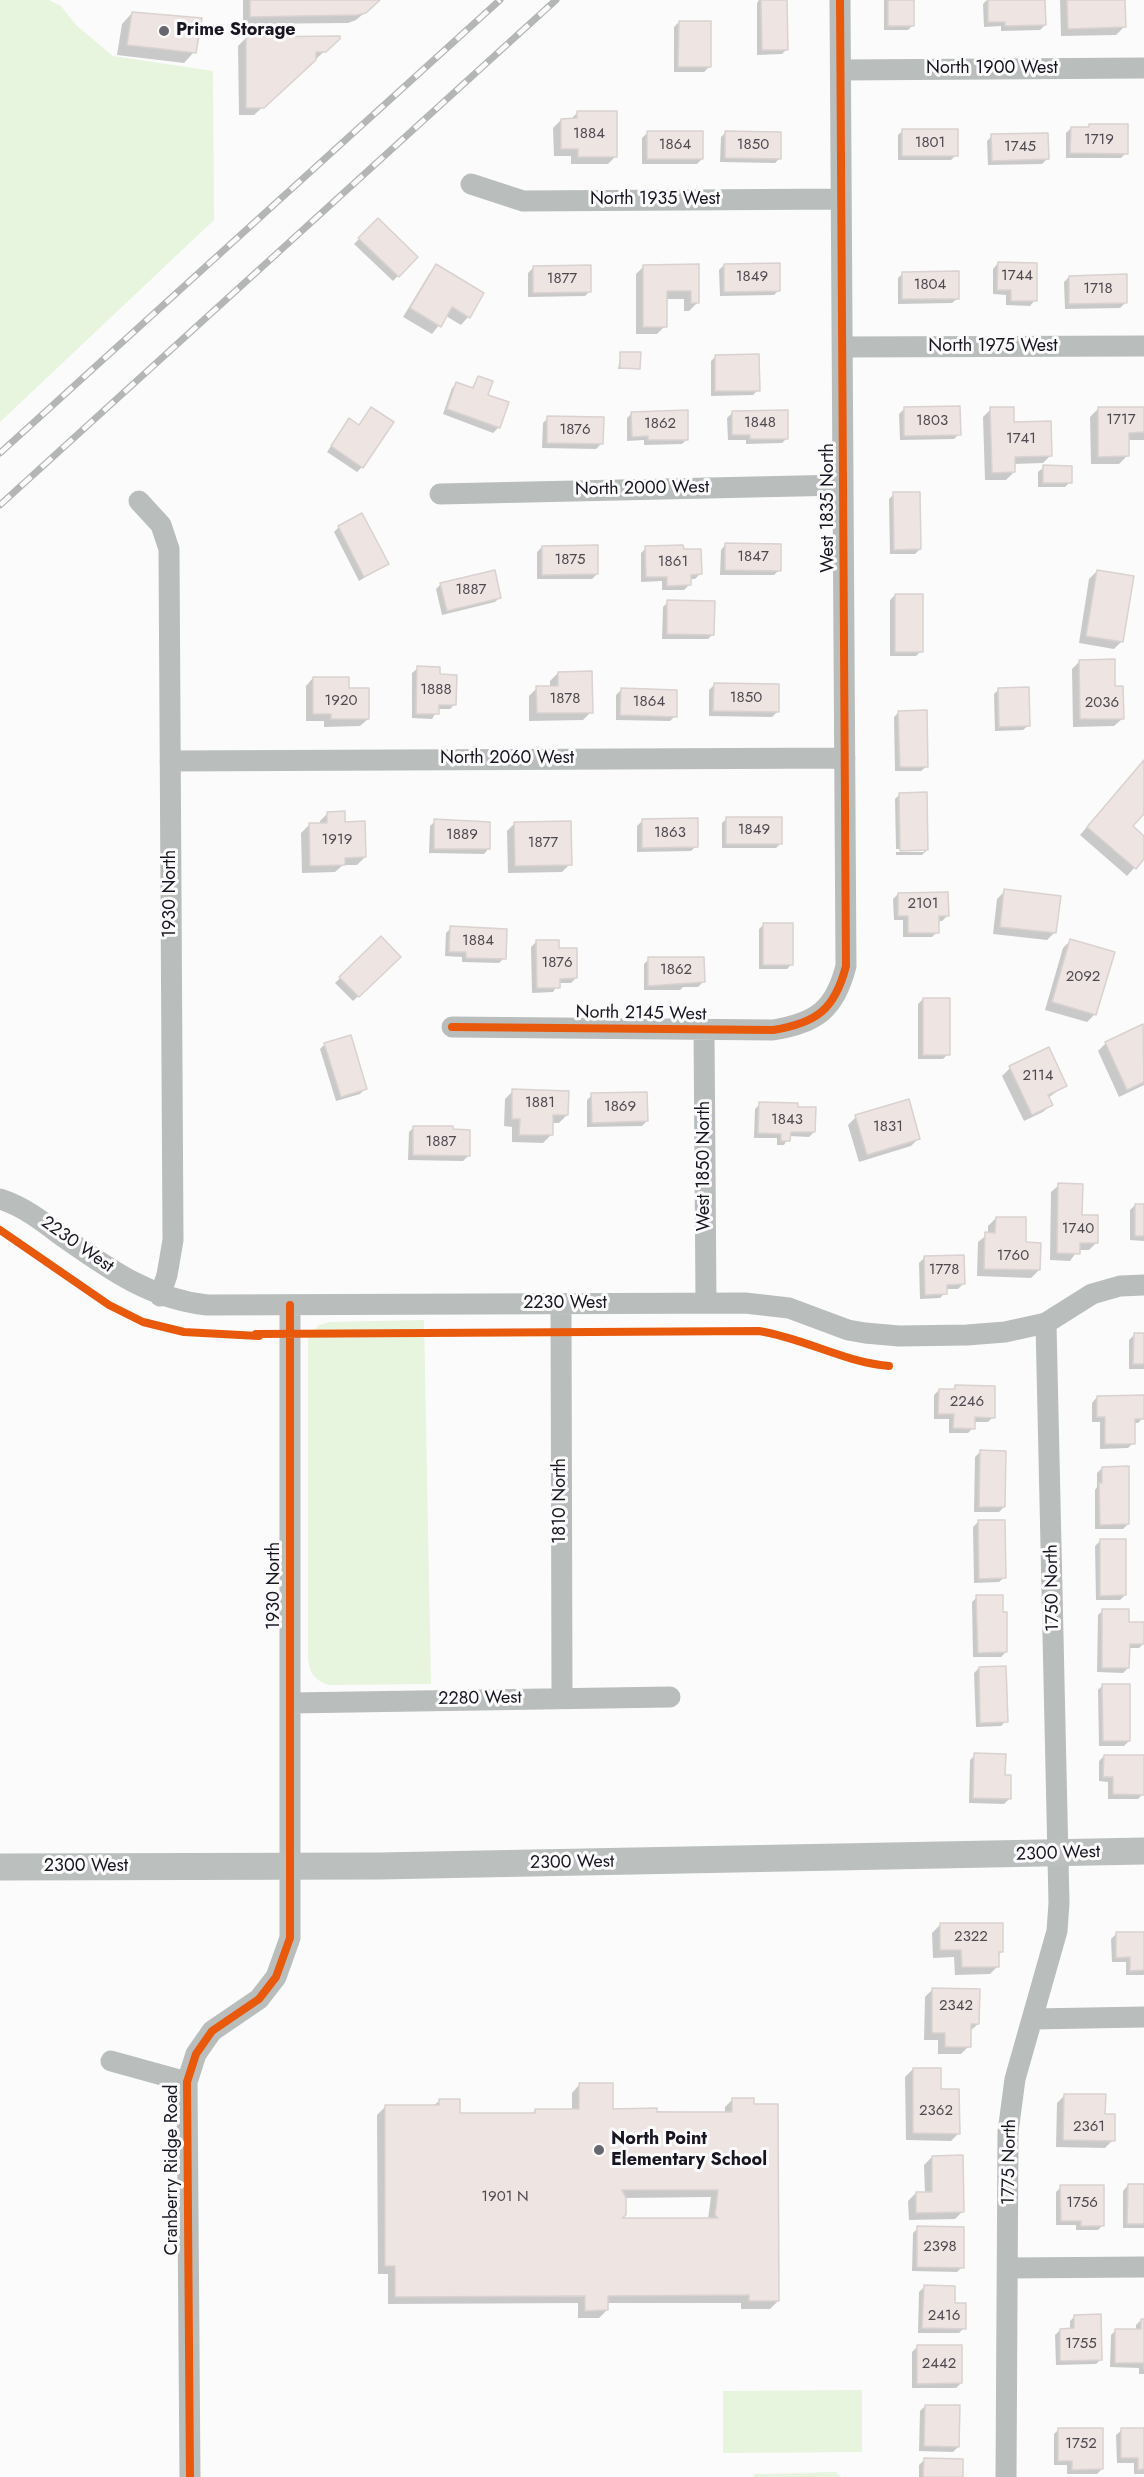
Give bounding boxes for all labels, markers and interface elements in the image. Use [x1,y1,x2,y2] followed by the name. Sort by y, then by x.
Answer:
[176,20,296,42] place label: Prime Storage
[157,24,171,38] marker: Prime Storage
[926,58,1058,80] street label: North 1900 West
[573,125,605,143] house number: 1884
[1084,131,1114,149] house number: 1719
[915,134,945,152] house number: 1801
[659,136,691,154] house number: 1864
[737,136,769,154] house number: 1850
[1004,138,1036,156] house number: 1745
[590,189,720,211] street label: North 1935 West
[1001,267,1033,285] house number: 1744
[736,268,768,286] house number: 1849
[547,270,577,288] house number: 1877
[914,276,946,294] house number: 1804
[1083,280,1113,298] house number: 1718
[928,336,1058,358] street label: North 1975 West
[1106,411,1136,429] house number: 1717
[916,412,948,430] house number: 1803
[744,414,776,432] house number: 1848
[644,415,676,433] house number: 1862
[559,421,591,439] house number: 1876
[1006,430,1036,448] house number: 1741
[818,443,840,573] street label: West 1835 North
[575,477,709,501] street label: North 2000 West
[737,548,769,566] house number: 1847
[554,551,586,569] house number: 1875
[658,553,688,571] house number: 1861
[456,581,486,599] house number: 1887
[420,681,452,699] house number: 1888
[730,689,762,707] house number: 1850
[550,690,580,708] house number: 1878
[325,692,357,710] house number: 1920
[633,693,665,711] house number: 1864
[1085,694,1119,712] house number: 2036
[440,748,574,770] street label: North 2060 West
[738,821,770,839] house number: 1849
[654,824,686,842] house number: 1863
[446,826,478,844] house number: 1889
[322,831,352,849] house number: 1919
[528,834,558,852] house number: 1877
[160,850,182,938] street label: 1930 North
[907,895,939,913] house number: 2101
[462,932,494,950] house number: 1884
[541,954,573,972] house number: 1876
[660,961,692,979] house number: 1862
[1066,968,1100,986] house number: 2092
[575,1002,707,1026] street label: North 2145 West
[1023,1067,1053,1085] house number: 2114
[525,1094,555,1112] house number: 1881
[604,1098,636,1116] house number: 1869
[694,1101,716,1231] street label: West 1850 North
[771,1111,803,1129] house number: 1843
[873,1118,903,1136] house number: 1831
[426,1133,456,1151] house number: 1887
[37,1212,117,1278] street label: 2230 West
[1062,1220,1094,1238] house number: 1740
[997,1247,1029,1265] house number: 1760
[929,1261,959,1279] house number: 1778
[523,1293,607,1315] street label: 2230 West
[950,1393,984,1411] house number: 2246
[550,1458,572,1544] street label: 1810 North
[264,1542,286,1630] street label: 1930 North
[1041,1544,1065,1632] street label: 1750 North
[438,1687,522,1711] street label: 2280 West
[1016,1842,1100,1866] street label: 2300 West
[530,1851,614,1875] street label: 2300 West
[44,1856,128,1878] street label: 2300 West
[954,1928,988,1946] house number: 2322
[939,1997,973,2015] house number: 2342
[162,2084,184,2256] street label: Cranberry Ridge Road
[919,2102,953,2120] house number: 2362
[1073,2118,1105,2136] house number: 2361
[998,2119,1022,2205] street label: 1775 North
[611,2129,767,2172] place label: North Point Elementary School
[592,2143,606,2157] marker: North Point Elementary School
[481,2188,529,2206] house number: 1901 N
[1066,2194,1098,2212] house number: 1756
[923,2238,957,2256] house number: 2398
[928,2307,960,2325] house number: 2416
[1065,2335,1097,2353] house number: 1755
[922,2355,956,2373] house number: 2442
[1065,2435,1097,2453] house number: 1752

